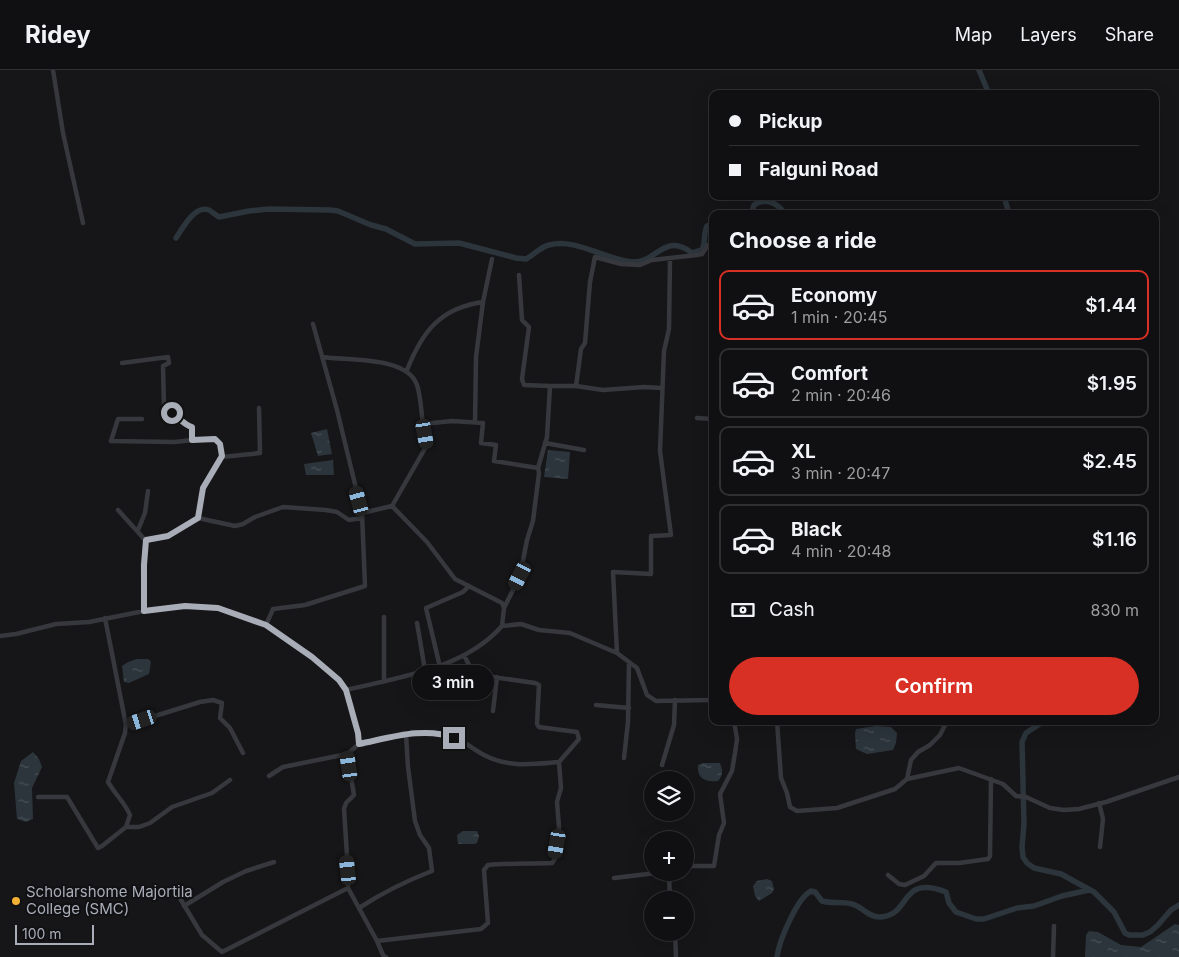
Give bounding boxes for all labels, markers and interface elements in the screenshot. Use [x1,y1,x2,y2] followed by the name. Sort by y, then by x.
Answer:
[25,20,91,49] text: Ridey
[955,24,992,45] text: Map
[1020,24,1077,45] text: Layers
[1105,24,1154,45] text: Share
[759,110,822,133] text: Pickup
[759,158,878,181] text: Falguni Road
[729,227,877,253] text: Choose a ride
[731,283,776,328] icon: car
[791,284,877,307] text: Economy
[1085,294,1137,317] text: $1.44
[791,307,887,327] text: 1 min · 20:45
[731,361,776,406] icon: car
[791,362,868,385] text: Comfort
[1087,372,1137,395] text: $1.95
[791,385,891,405] text: 2 min · 20:46
[161,402,183,424] route start
[415,418,434,450] car
[731,439,776,484] icon: car
[791,440,816,463] text: XL
[1082,450,1137,473] text: $2.45
[791,463,890,483] text: 3 min · 20:47
[347,485,370,517] car
[731,517,776,562] icon: car
[791,518,842,541] text: Black
[1092,528,1137,551] text: $1.16
[791,541,891,561] text: 4 min · 20:48
[506,559,533,593] car
[729,596,757,624] icon: cash
[769,598,815,621] text: Cash
[1091,600,1139,620] text: 830 m
[729,657,1139,715] button: Confirm
[413,666,495,700] callout: 3 min
[432,672,474,692] text: 3 min
[125,708,158,732] car
[443,727,465,749] route end
[339,750,358,782] car
[644,771,694,941] map controls
[644,771,694,821] button: layers
[547,828,566,860] car
[644,831,694,881] button: +
[338,854,357,886] car
[26,882,193,918] place label: Scholarshome Majortila College (SMC)
[644,891,694,941] button: −
[10,895,22,907] marker: Scholarshome Majortila College (SMC)
[15,922,94,945] scale bar
[22,925,62,942] text: 100 m

